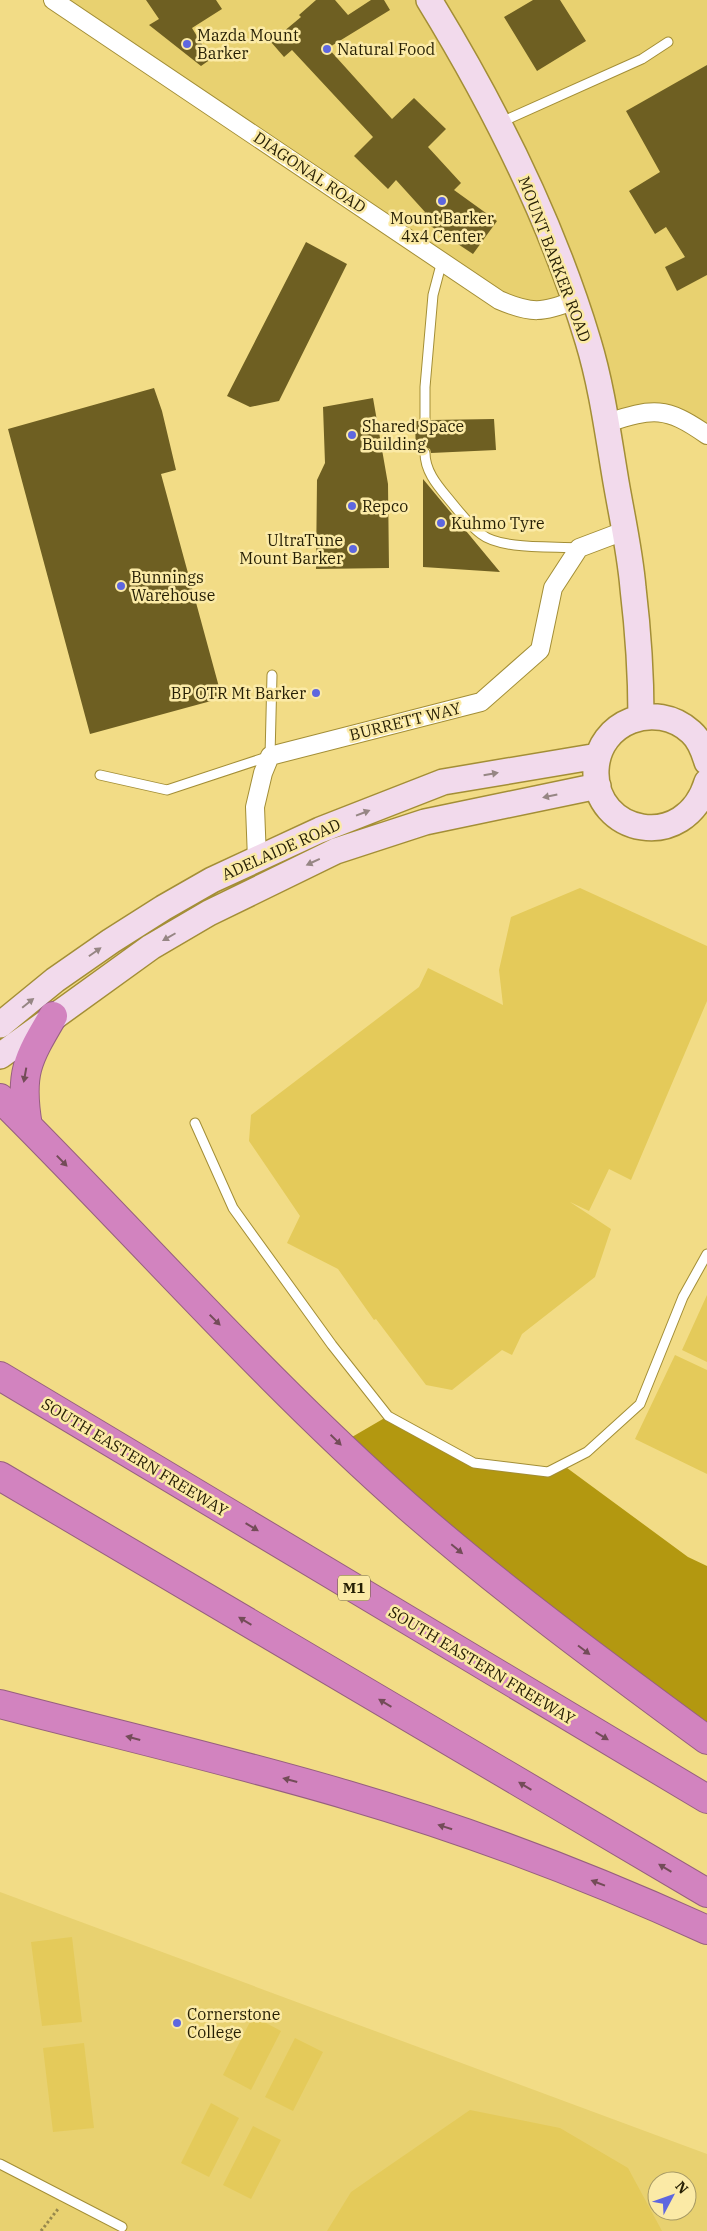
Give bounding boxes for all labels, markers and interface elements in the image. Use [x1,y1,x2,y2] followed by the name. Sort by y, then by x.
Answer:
[197,25,299,63] place label: Mazda Mount Barker
[181,38,193,50] marker: Mazda Mount Barker
[337,39,436,59] place label: Natural Food
[321,43,333,55] marker: Natural Food
[250,127,370,217] street label: DIAGONAL ROAD
[514,173,596,345] street label: MOUNT BARKER ROAD
[436,195,448,207] marker: Mount Barker 4x4 Center
[390,208,494,246] place label: Mount Barker 4x4 Center
[362,416,464,454] place label: Shared Space Building
[346,429,358,441] marker: Shared Space Building
[362,496,408,516] place label: Repco
[346,500,358,512] marker: Repco
[451,513,545,533] place label: Kuhmo Tyre
[435,517,447,529] marker: Kuhmo Tyre
[239,530,343,568] place label: UltraTune Mount Barker
[347,543,359,555] marker: UltraTune Mount Barker
[131,567,215,605] place label: Bunnings Warehouse
[115,580,127,592] marker: Bunnings Warehouse
[171,683,306,703] place label: BP OTR Mt Barker
[310,687,322,699] marker: BP OTR Mt Barker
[347,697,463,745] street label: BURRETT WAY
[483,770,499,778] one-way arrow
[542,792,557,800] one-way arrow
[356,809,371,817] one-way arrow
[219,814,343,884] street label: ADELAIDE ROAD
[306,858,320,866] one-way arrow
[162,932,176,941] one-way arrow
[88,947,102,957] one-way arrow
[21,997,34,1008] one-way arrow
[21,1068,29,1084] one-way arrow
[56,1155,68,1167] one-way arrow
[209,1314,221,1326] one-way arrow
[38,1393,232,1521] street label: SOUTH EASTERN FREEWAY
[330,1434,342,1446] one-way arrow
[246,1523,259,1532] one-way arrow
[451,1543,464,1554] one-way arrow
[338,1576,370,1600] road number: M1
[385,1601,579,1729] street label: SOUTH EASTERN FREEWAY
[239,1616,252,1625] one-way arrow
[577,1645,591,1655] one-way arrow
[379,1699,392,1708] one-way arrow
[595,1732,608,1741] one-way arrow
[125,1734,140,1742] one-way arrow
[282,1776,298,1784] one-way arrow
[519,1781,532,1790] one-way arrow
[438,1823,453,1830] one-way arrow
[658,1864,672,1873] one-way arrow
[591,1879,605,1887] one-way arrow
[187,2004,280,2042] place label: Cornerstone College
[171,2017,183,2029] marker: Cornerstone College
[647,2171,697,2221] north arrow
[671,2177,692,2198] text: N

